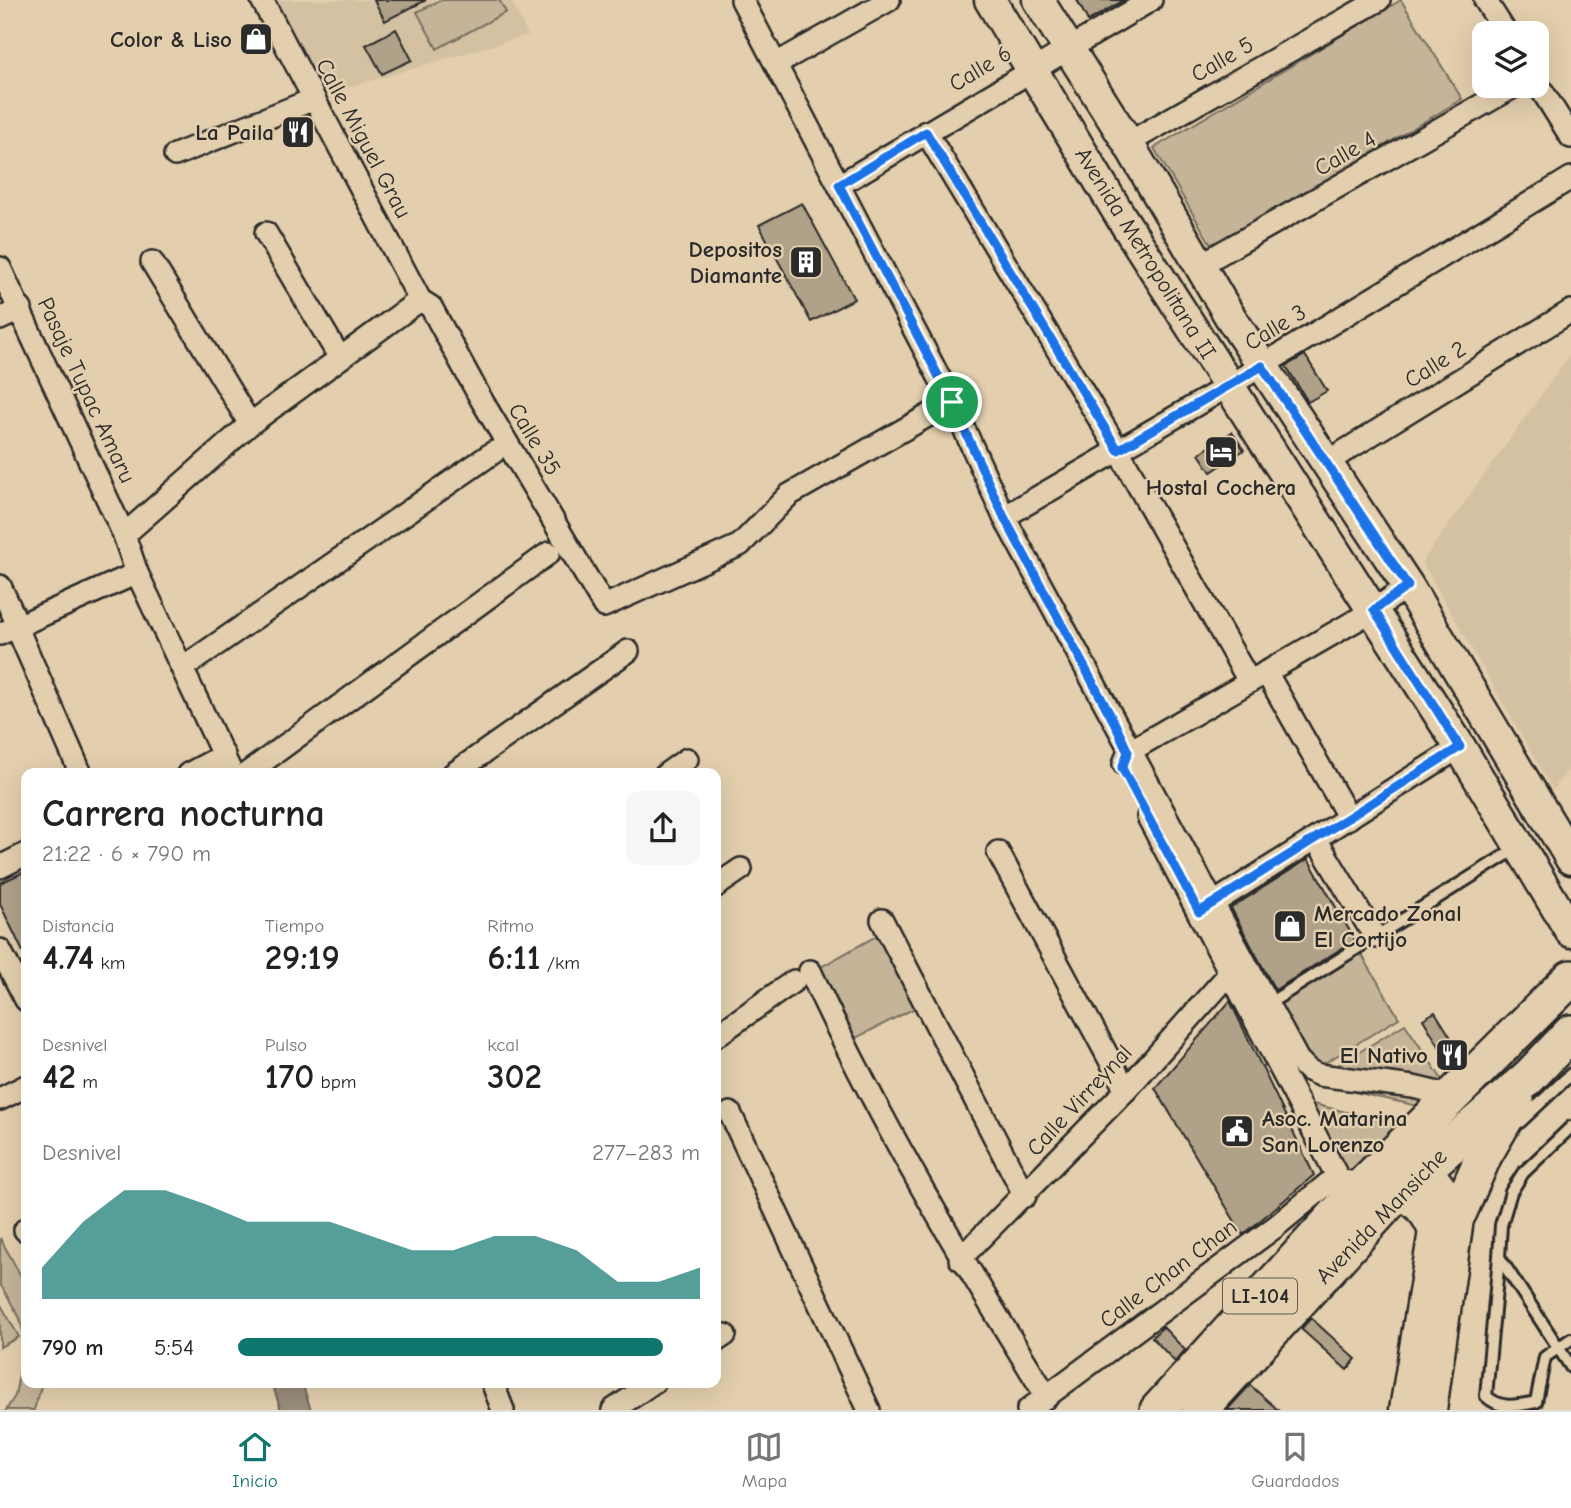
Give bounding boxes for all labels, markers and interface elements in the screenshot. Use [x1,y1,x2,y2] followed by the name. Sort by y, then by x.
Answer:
[237,20,275,58] shop icon: Color & Liso
[1472,21,1549,98] map controls
[1472,21,1549,98] button: layers
[110,26,232,53] place label: Color & Liso
[1186,31,1258,88] street label: Calle 5
[944,39,1016,97] street label: Calle 6
[310,54,417,223] street label: Calle Miguel Grau
[279,113,317,151] restaurant icon: La Paila
[195,119,274,146] place label: La Paila
[1310,125,1381,182] street label: Calle 4
[1069,142,1222,364] street label: Avenida Metropolitana II
[688,236,782,289] place label: Depositos Diamante
[787,243,825,281] building icon: Depositos Diamante
[32,293,141,487] street label: Pasaje Tupac Amaru
[1240,299,1311,356] street label: Calle 3
[1400,335,1471,394] street label: Calle 2
[922,372,982,432] pin
[933,383,971,421] icon: arrive
[503,398,567,480] street label: Calle 35
[1202,433,1240,471] hotel icon: Hostal Cochera
[1146,474,1296,501] place label: Hostal Cochera
[626,791,700,865] button: share
[42,792,325,836] text: Carrera nocturna
[42,840,211,867] text: 21:22 · 6 × 790 m
[1314,900,1462,953] place label: Mercado Zonal El Cortijo
[1271,907,1309,945] shop icon: Mercado Zonal El Cortijo
[42,915,115,937] text: Distancia
[265,915,324,937] text: Tiempo
[487,915,534,937] text: Ritmo
[42,937,94,978] text: 4.74
[265,937,340,978] text: 29:19
[487,937,540,978] text: 6:11
[94,952,125,974] text: km
[540,952,580,974] text: /km
[42,1034,107,1056] text: Desnivel
[265,1034,307,1056] text: Pulso
[487,1034,519,1056] text: kcal
[1433,1036,1471,1074] restaurant icon: El Nativo
[1021,1039,1138,1162] street label: Calle Virreynal
[1340,1042,1428,1069] place label: El Nativo
[42,1056,76,1097] text: 42
[265,1056,314,1097] text: 170
[487,1056,542,1097] text: 302
[76,1071,98,1093] text: m
[314,1071,357,1093] text: bpm
[1262,1105,1407,1158] place label: Asoc. Matarina San Lorenzo
[1218,1112,1256,1150] public building icon: Asoc. Matarina San Lorenzo
[42,1139,121,1166] text: Desnivel
[592,1139,700,1166] text: 277–283 m
[1310,1143,1453,1289] street label: Avenida Mansiche
[1094,1213,1242,1334] street label: Calle Chan Chan
[1223,1278,1297,1314] road number: LI-104
[42,1334,104,1361] text: 790 m
[154,1334,194,1361] text: 5:54
[232,1428,278,1492] tab: Inicio
[742,1428,787,1492] tab: Mapa
[1251,1428,1339,1492] tab: Guardados

